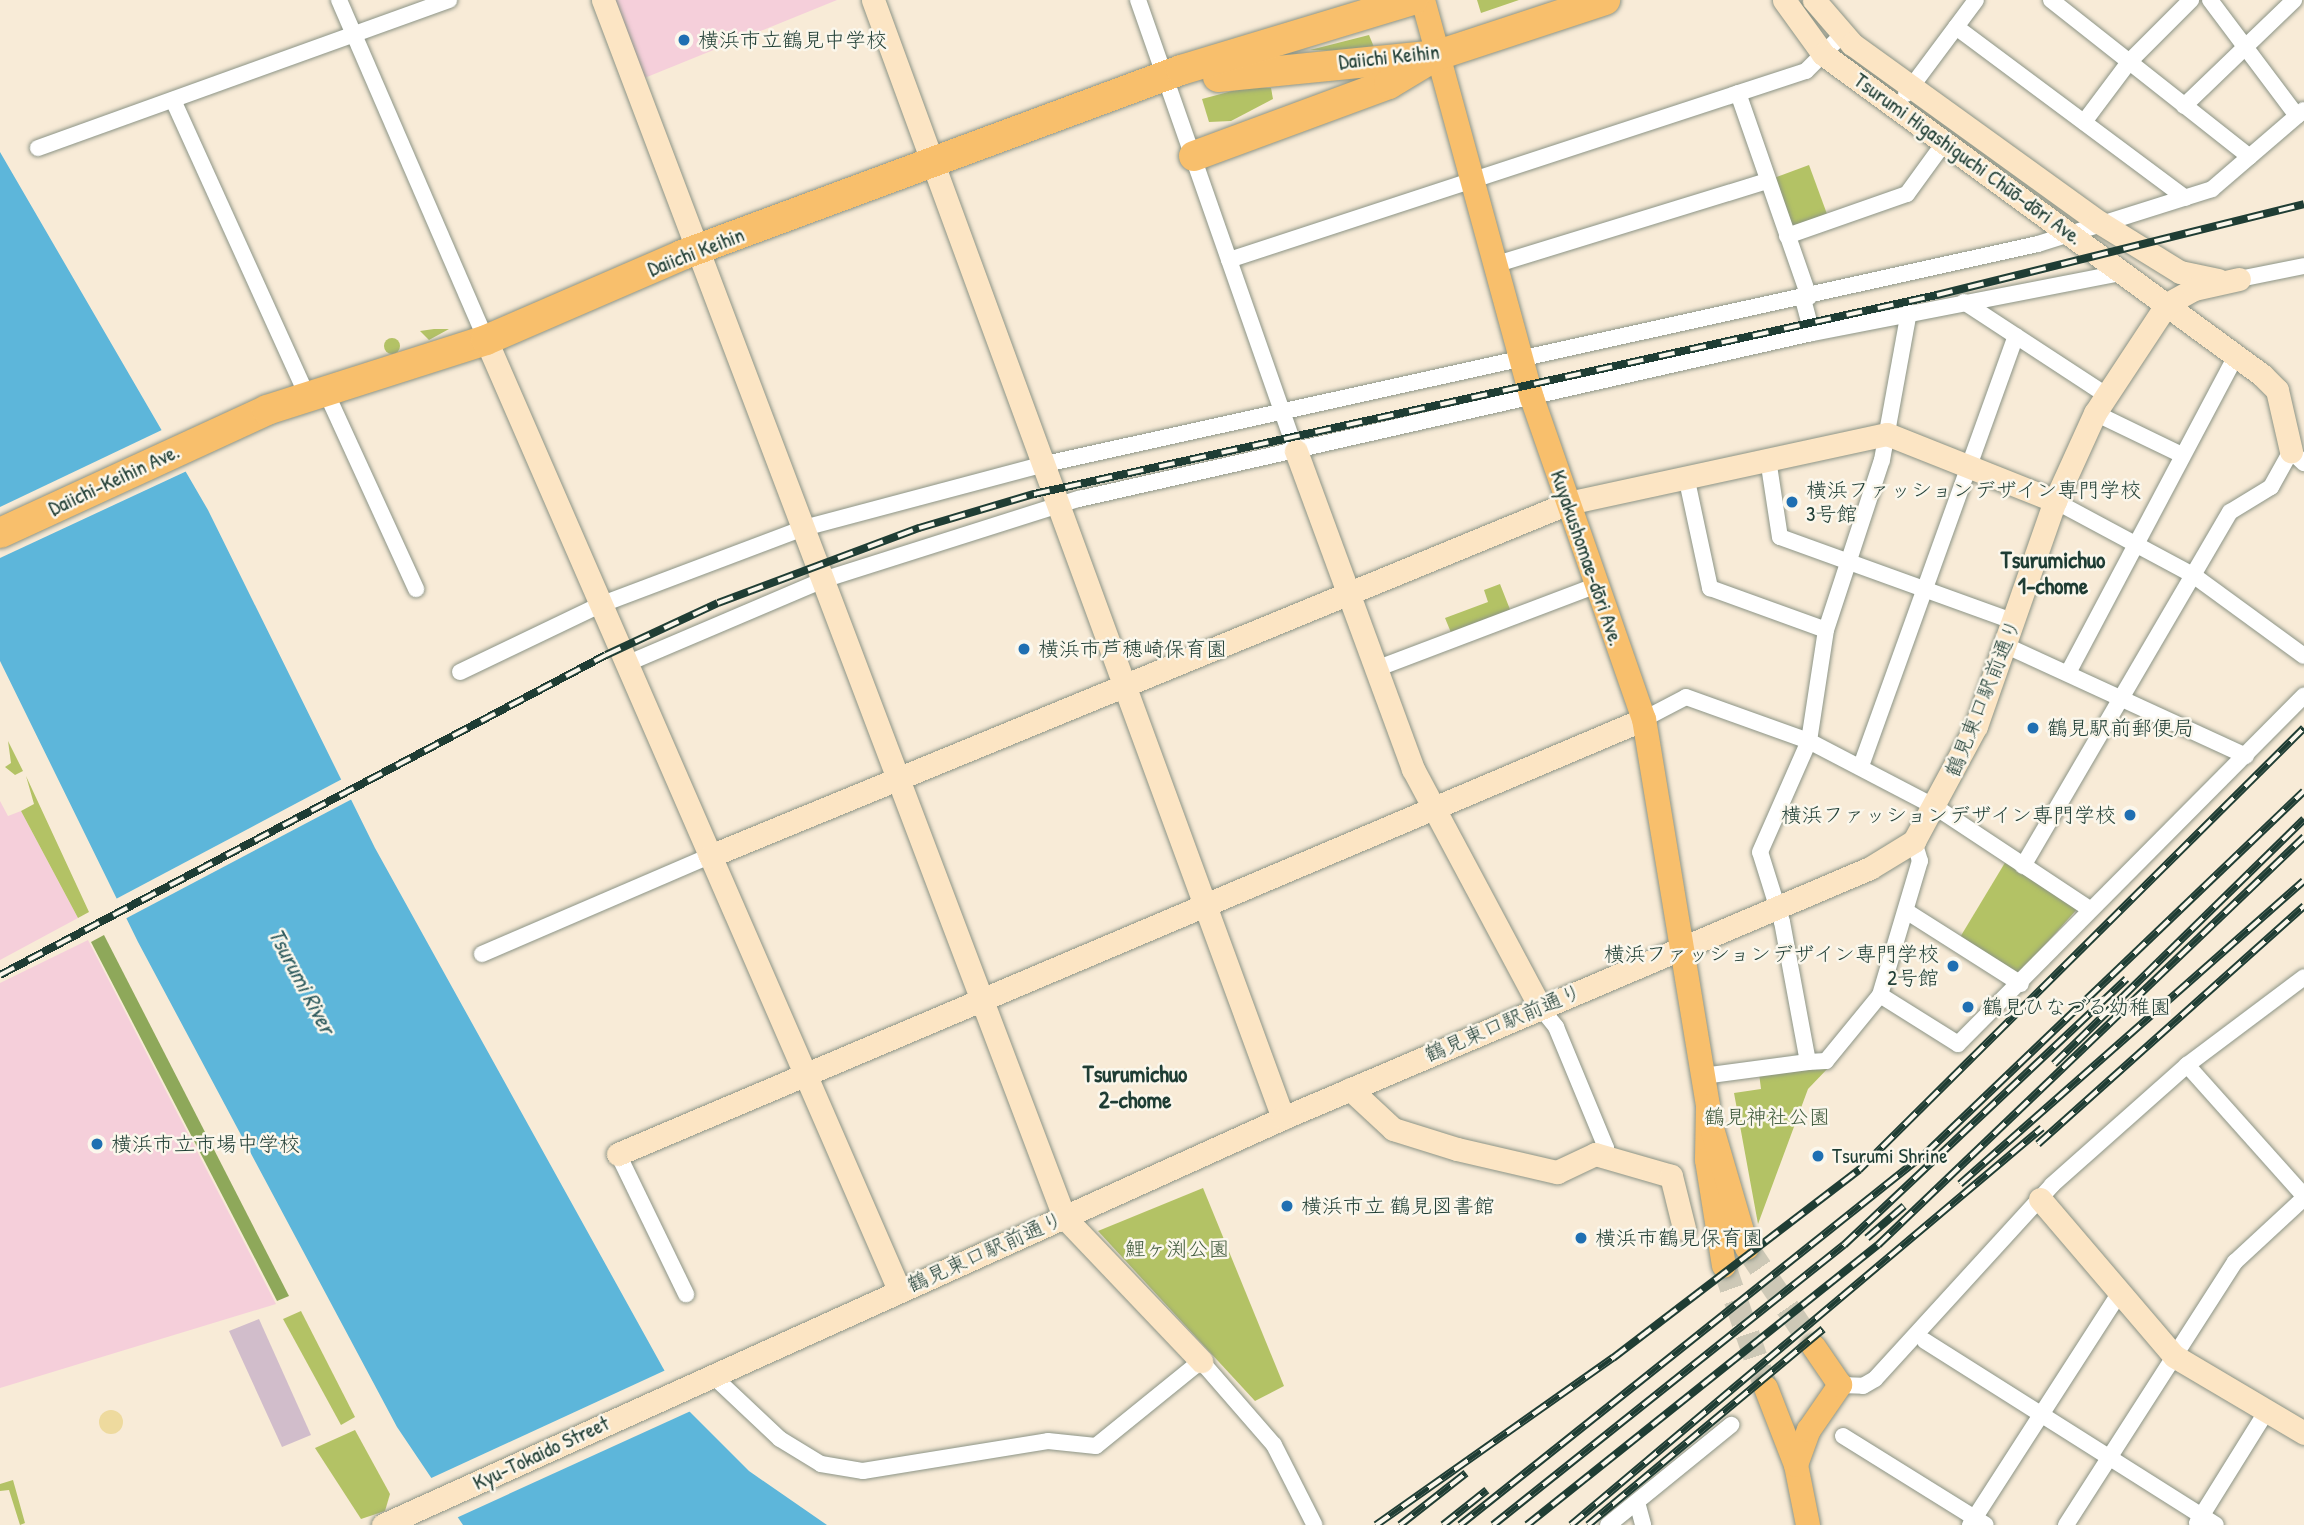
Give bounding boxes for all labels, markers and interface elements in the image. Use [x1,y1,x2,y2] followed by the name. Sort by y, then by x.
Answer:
[698,27,887,53] place label: 横浜市立鶴見中学校
[676,32,692,48] marker: 横浜市立鶴見中学校
[1337,39,1441,75] street label: Daiichi Keihin
[1849,68,2087,250] street label: Tsurumi Higashiguchi Chūō-dōri Ave.
[644,222,748,282] street label: Daiichi Keihin
[45,439,183,521] street label: Daiichi-Keihin Ave.
[1545,467,1629,649] street label: Kuyakushomae-dōri Ave.
[1806,477,2142,527] place label: 横浜ファッションデザイン専門学校 3号館
[1784,494,1800,510] marker: 横浜ファッションデザイン専門学校 3号館
[2001,546,2105,600] district label: Tsurumichuo 1-chome
[1940,615,2026,781] street label: 鶴見東口駅前通り
[1038,636,1227,662] place label: 横浜市芦穂崎保育園
[1016,641,1032,657] marker: 横浜市芦穂崎保育園
[2047,715,2194,741] place label: 鶴見駅前郵便局
[2025,720,2041,736] marker: 鶴見駅前郵便局
[1780,802,2116,828] place label: 横浜ファッションデザイン専門学校
[2122,807,2138,823] marker: 横浜ファッションデザイン専門学校
[263,923,341,1039] water label: Tsurumi River
[1603,941,1939,991] place label: 横浜ファッションデザイン専門学校 2号館
[1945,958,1961,974] marker: 横浜ファッションデザイン専門学校 2号館
[1421,979,1585,1067] street label: 鶴見東口駅前通り
[1982,994,2171,1020] place label: 鶴見ひなづる幼稚園
[1960,999,1976,1015] marker: 鶴見ひなづる幼稚園
[1083,1060,1187,1114] district label: Tsurumichuo 2-chome
[1704,1104,1830,1130] park label: 鶴見神社公園
[111,1131,300,1157] place label: 横浜市立市場中学校
[89,1136,105,1152] marker: 横浜市立市場中学校
[1832,1143,1948,1169] place label: Tsurumi Shrine
[1810,1148,1826,1164] marker: Tsurumi Shrine
[1301,1193,1495,1219] place label: 横浜市立 鶴見図書館
[1279,1198,1295,1214] marker: 横浜市立 鶴見図書館
[903,1206,1067,1298] street label: 鶴見東口駅前通り
[1595,1225,1763,1251] place label: 横浜市鶴見保育園
[1573,1230,1589,1246] marker: 横浜市鶴見保育園
[1125,1236,1229,1262] park label: 鯉ヶ渕公園
[469,1411,613,1495] street label: Kyu-Tokaido Street

